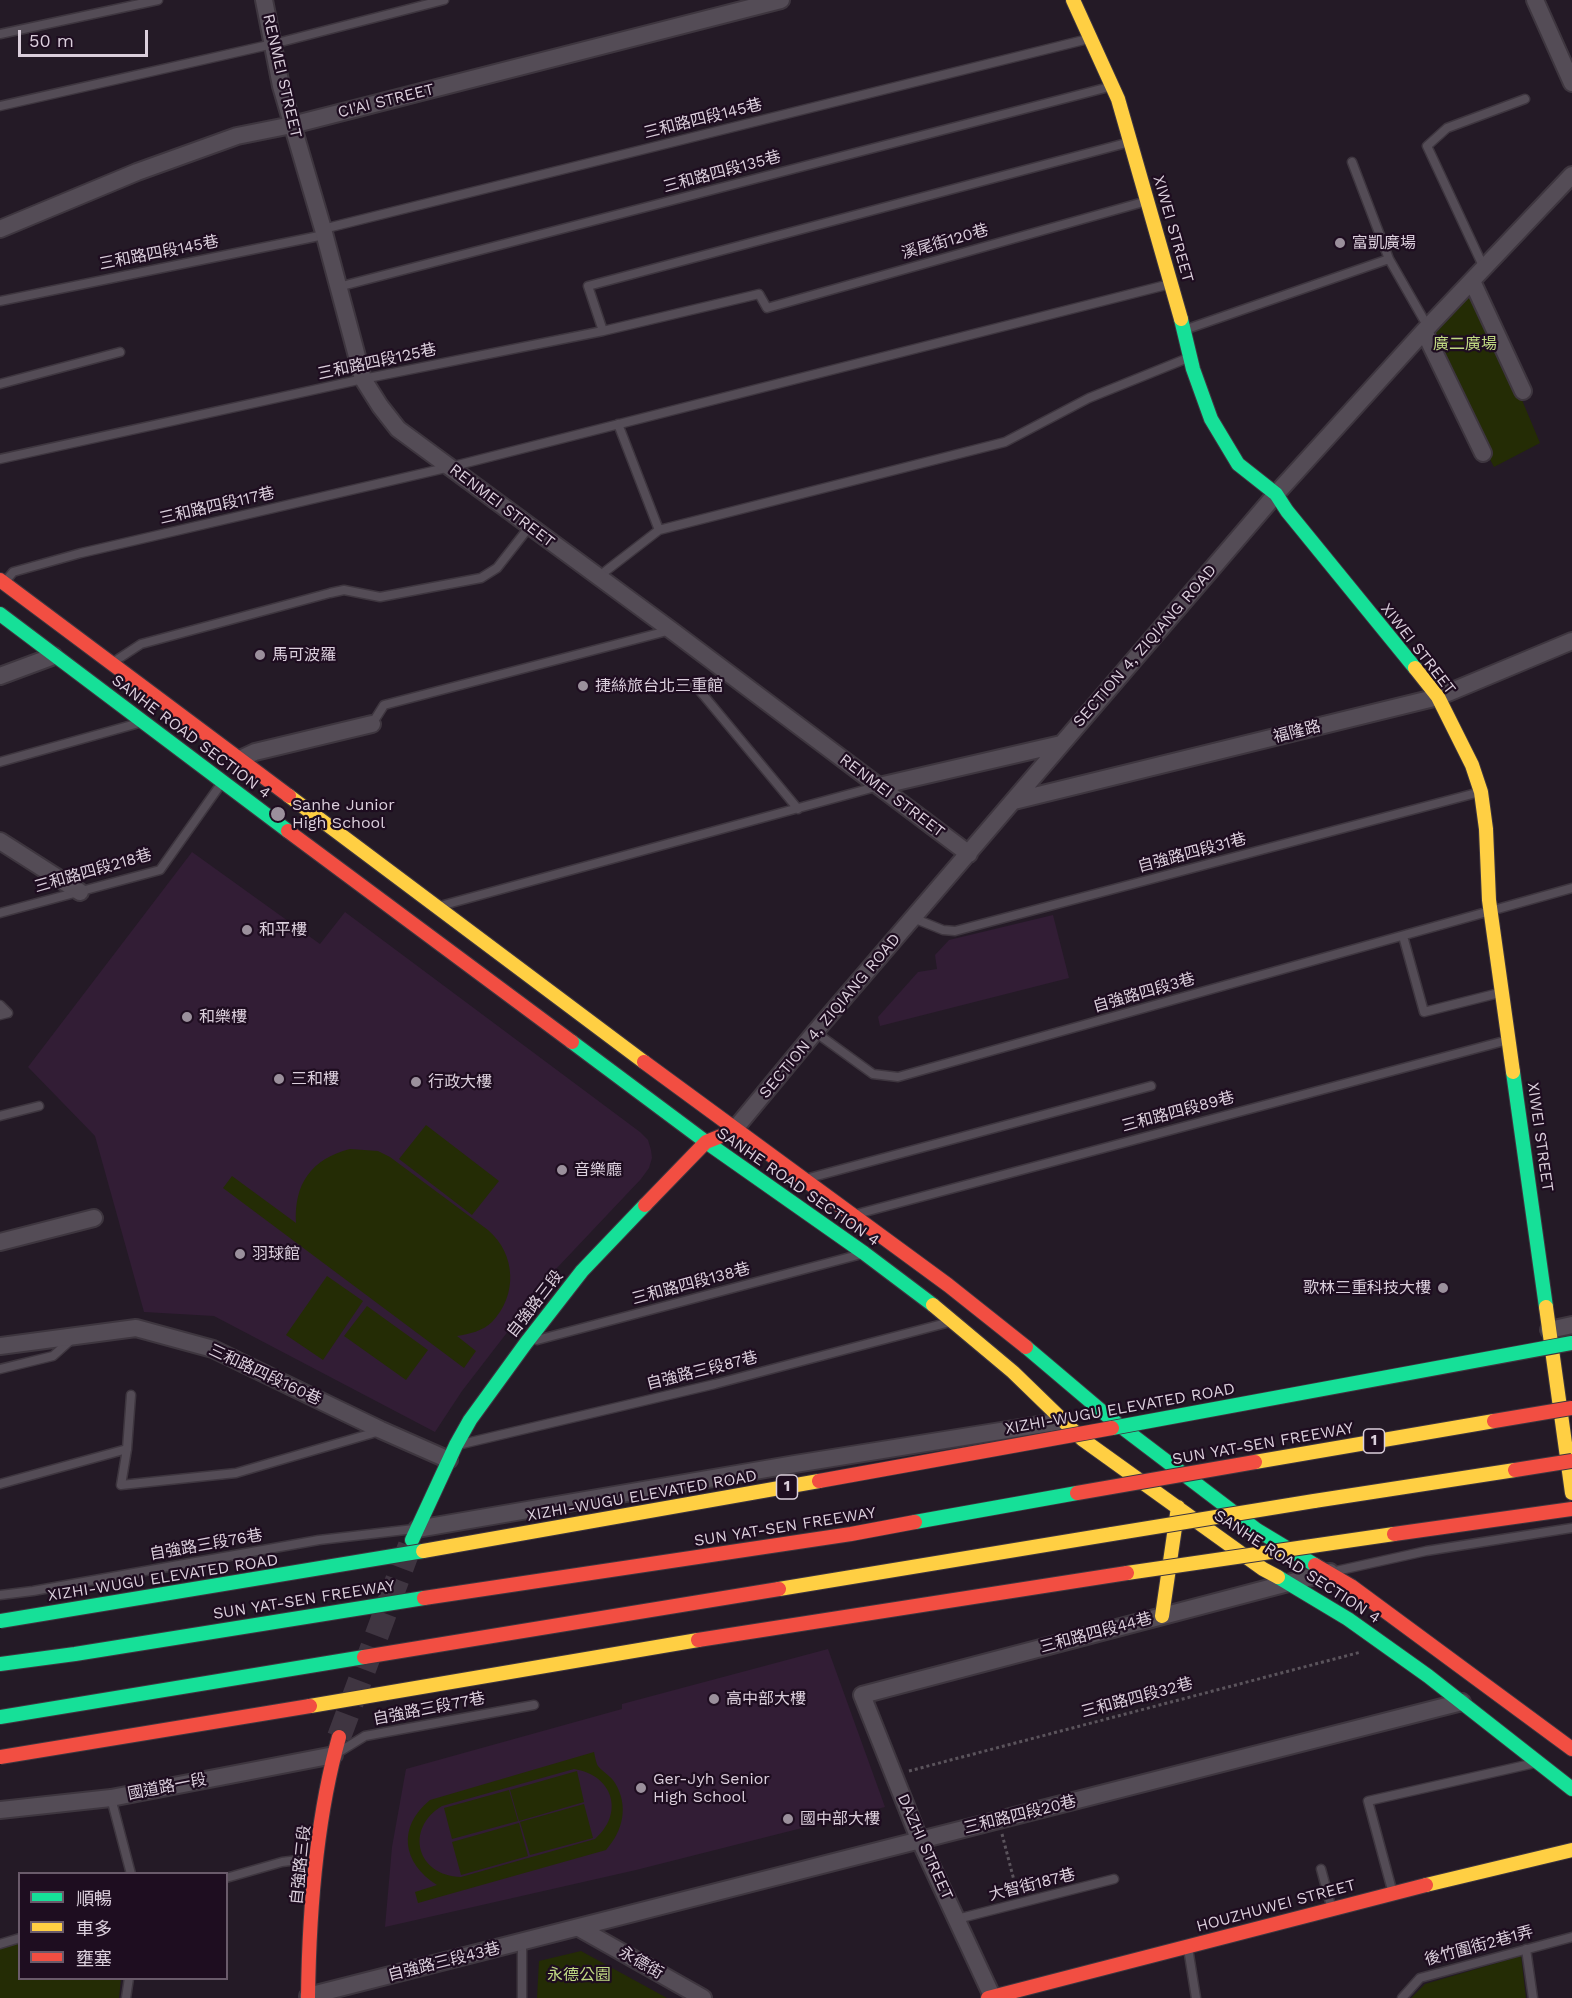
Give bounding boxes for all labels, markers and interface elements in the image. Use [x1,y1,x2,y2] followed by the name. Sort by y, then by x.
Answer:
[258,12,306,140] street label: RENMEI STREET
[21,18,152,56] scale bar
[29,30,74,51] text: 50 m
[336,80,436,122] street label: CI'AI STREET
[642,95,764,143] street label: 三和路四段145巷
[661,147,783,197] street label: 三和路四段135巷
[1149,173,1197,285] street label: XIWEI STREET
[899,220,991,264] street label: 溪尾街120巷
[98,232,220,274] street label: 三和路四段145巷
[1352,233,1416,253] place label: 富凱廣場
[1333,236,1347,250] marker: 富凱廣場
[1433,334,1497,354] park label: 廣二廣場
[316,340,438,384] street label: 三和路四段125巷
[446,460,558,552] street label: RENMEI STREET
[158,483,276,529] street label: 三和路四段117巷
[1069,561,1221,731] street label: SECTION 4, ZIQIANG ROAD
[1376,600,1460,698] street label: XIWEI STREET
[272,645,336,665] place label: 馬可波羅
[253,648,267,662] marker: 馬可波羅
[108,671,274,803] street label: SANHE ROAD SECTION 4
[595,676,723,696] place label: 捷絲旅台北三重館
[576,679,590,693] marker: 捷絲旅台北三重館
[1271,717,1323,747] street label: 福隆路
[836,750,948,842] street label: RENMEI STREET
[292,795,395,833] place label: Sanhe Junior High School
[269,805,287,823] marker: Sanhe Junior High School
[1136,829,1248,877] street label: 自強路四段31巷
[32,845,154,897] street label: 三和路四段218巷
[259,920,307,940] place label: 和平樓
[240,923,254,937] marker: 和平樓
[755,930,905,1102] street label: SECTION 4, ZIQIANG ROAD
[1091,969,1197,1017] street label: 自強路四段3巷
[199,1007,247,1027] place label: 和樂樓
[180,1010,194,1024] marker: 和樂樓
[291,1069,339,1089] place label: 三和樓
[272,1072,286,1086] marker: 三和樓
[428,1072,492,1092] place label: 行政大樓
[409,1075,423,1089] marker: 行政大樓
[1523,1081,1557,1193] street label: XIWEI STREET
[1120,1088,1236,1136] street label: 三和路四段89巷
[713,1123,883,1251] street label: SANHE ROAD SECTION 4
[574,1160,622,1180] place label: 音樂廳
[555,1163,569,1177] marker: 音樂廳
[252,1244,300,1264] place label: 羽球館
[233,1247,247,1261] marker: 羽球館
[630,1259,752,1309] street label: 三和路四段138巷
[503,1267,567,1341] street label: 自強路三段
[1303,1278,1431,1298] place label: 歌林三重科技大樓
[1436,1281,1450,1295] marker: 歌林三重科技大樓
[206,1341,324,1409] street label: 三和路四段160巷
[644,1348,760,1394] street label: 自強路三段87巷
[1003,1379,1237,1439] street label: XIZHI-WUGU ELEVATED ROAD
[1171,1419,1355,1469] street label: SUN YAT-SEN FREEWAY
[1364,1429,1384,1453] road number: 1
[525,1466,759,1526] street label: XIZHI-WUGU ELEVATED ROAD
[776,1475,798,1499] road number: 1
[693,1503,877,1551] street label: SUN YAT-SEN FREEWAY
[1210,1506,1384,1628] street label: SANHE ROAD SECTION 4
[148,1526,264,1564] street label: 自強路三段76巷
[46,1550,280,1606] street label: XIZHI-WUGU ELEVATED ROAD
[212,1576,396,1624] street label: SUN YAT-SEN FREEWAY
[1038,1609,1154,1657] street label: 三和路四段44巷
[1079,1674,1195,1722] street label: 三和路四段32巷
[371,1689,487,1729] street label: 自強路三段77巷
[726,1689,806,1709] place label: 高中部大樓
[707,1692,721,1706] marker: 高中部大樓
[653,1769,770,1807] place label: Ger-Jyh Senior High School
[126,1770,208,1804] street label: 國道路一段
[634,1781,648,1795] marker: Ger-Jyh Senior High School
[893,1791,957,1903] street label: DAZHI STREET
[962,1792,1078,1838] street label: 三和路四段20巷
[800,1809,880,1829] place label: 國中部大樓
[781,1812,795,1826] marker: 國中部大樓
[287,1824,315,1906] street label: 自強路三段
[987,1865,1077,1905] street label: 大智街187巷
[18,1872,228,1980] legend
[1194,1875,1358,1937] street label: HOUZHUWEI STREET
[76,1888,112,1909] text: 順暢
[76,1918,112,1939] text: 車多
[1423,1922,1535,1970] street label: 後竹圍街2巷1弄
[386,1939,502,1985] street label: 自強路三段43巷
[615,1943,667,1983] street label: 永德街
[76,1948,112,1969] text: 壅塞
[547,1965,611,1985] park label: 永德公園

